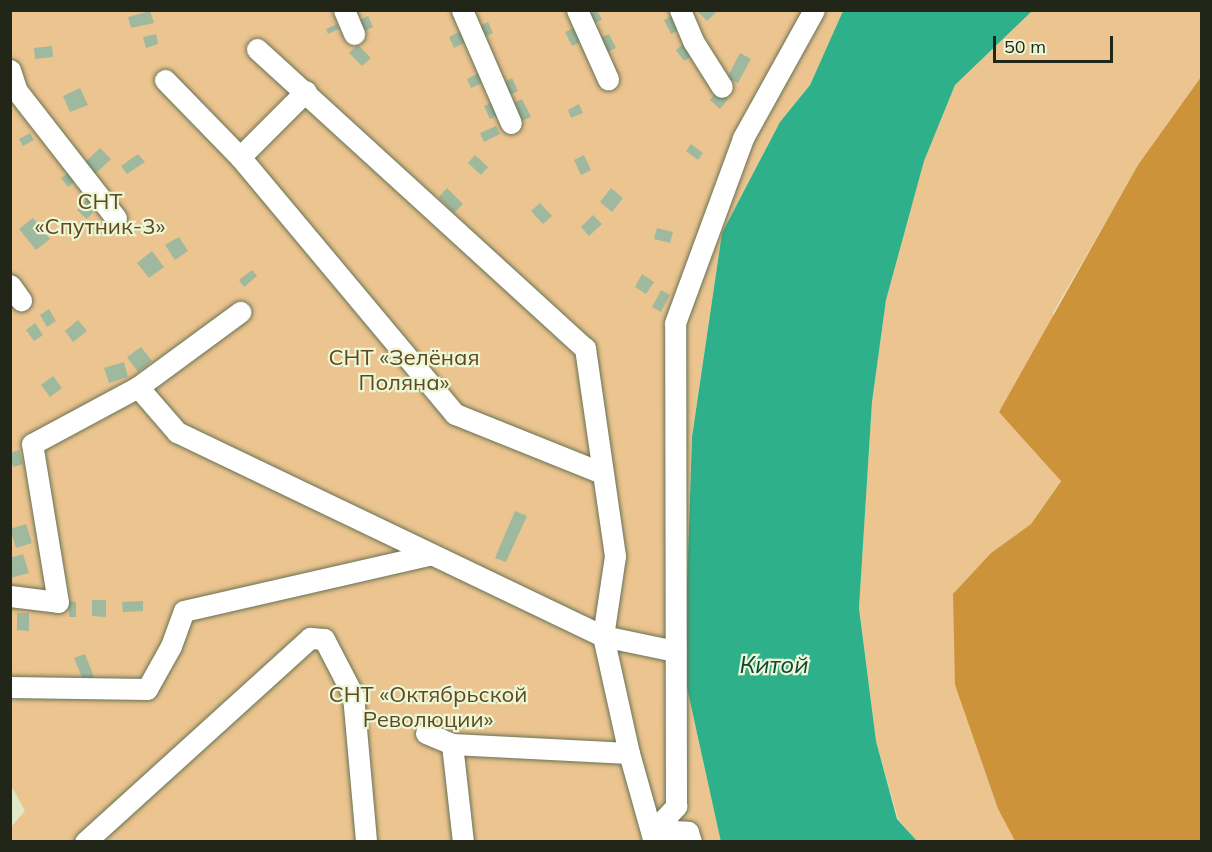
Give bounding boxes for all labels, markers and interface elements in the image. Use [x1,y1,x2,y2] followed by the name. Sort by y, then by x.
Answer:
[996,24,1116,62] scale bar
[1004,35,1046,58] text: 50 m
[35,188,165,240] park label: СНТ «Спутник-3»
[328,344,480,396] park label: СНТ «Зелёная Поляна»
[739,651,809,679] water label: Китой
[329,681,527,732] park label: СНТ «Октябрьской Революции»

